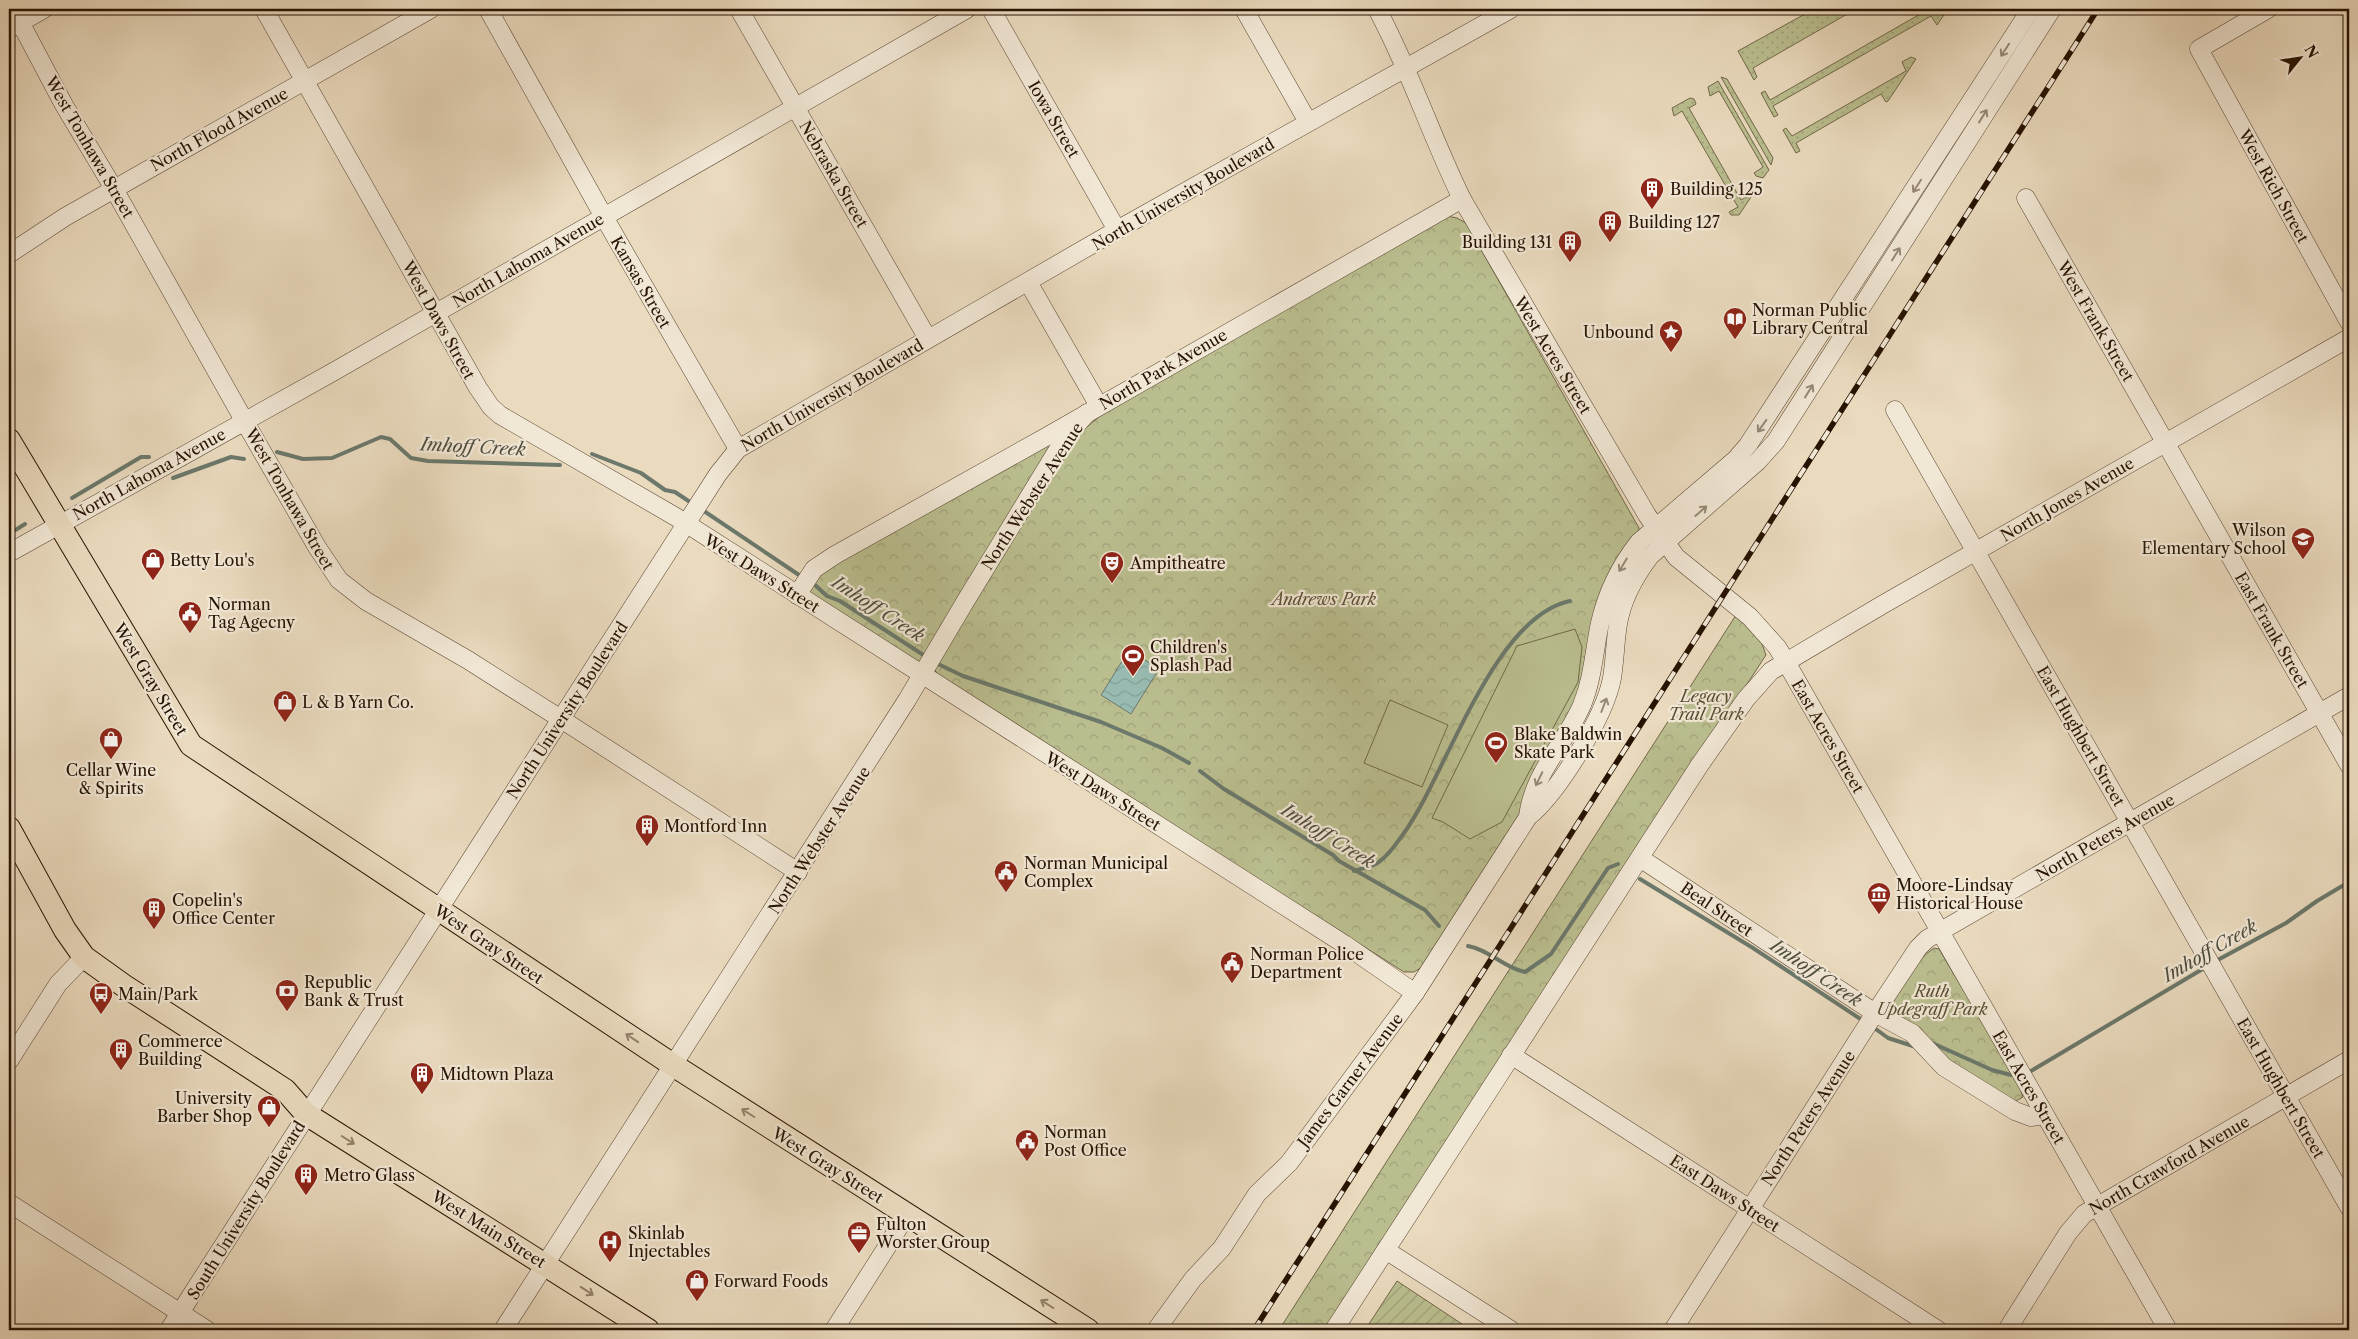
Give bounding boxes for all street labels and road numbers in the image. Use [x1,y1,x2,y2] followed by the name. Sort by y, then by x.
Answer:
[41,72,139,222] street label: West Tonhawa Street
[1024,77,1084,161] street label: Iowa Street
[147,83,291,175] street label: North Flood Avenue
[795,117,873,231] street label: Nebraska Street
[2234,125,2314,246] street label: West Rich Street
[1088,133,1278,254] street label: North University Boulevard
[449,208,607,312] street label: North Lahoma Avenue
[607,232,676,332] street label: Kansas Street
[398,256,480,383] street label: West Daws Street
[2053,256,2139,385] street label: West Frank Street
[1510,292,1596,418] street label: West Acres Street
[1096,324,1230,414] street label: North Park Avenue
[737,334,927,455] street label: North University Boulevard
[977,418,1087,574] street label: North Webster Avenue
[69,424,229,524] street label: North Lahoma Avenue
[241,424,339,574] street label: West Tonhawa Street
[1997,453,2137,545] street label: North Jones Avenue
[700,529,824,617] street label: West Daws Street
[2231,569,2313,692] street label: East Frank Street
[502,617,632,802] street label: North University Boulevard
[109,618,193,739] street label: West Gray Street
[2033,662,2129,810] street label: East Hughbert Street
[1787,676,1869,797] street label: East Acres Street
[1041,747,1165,835] street label: West Daws Street
[764,762,874,918] street label: North Webster Avenue
[2032,789,2178,885] street label: North Peters Avenue
[1677,878,1757,941] street label: Beal Street
[430,899,548,988] street label: West Gray Street
[1291,1009,1407,1153] street label: James Garner Avenue
[2233,1014,2329,1162] street label: East Hughbert Street
[1988,1027,2070,1148] street label: East Acres Street
[1757,1047,1859,1189] street label: North Peters Avenue
[2085,1111,2253,1219] street label: North Crawford Avenue
[183,1117,309,1303] street label: South University Boulevard
[768,1122,888,1207] street label: West Gray Street
[1666,1150,1784,1236] street label: East Daws Street
[427,1185,550,1272] street label: West Main Street

